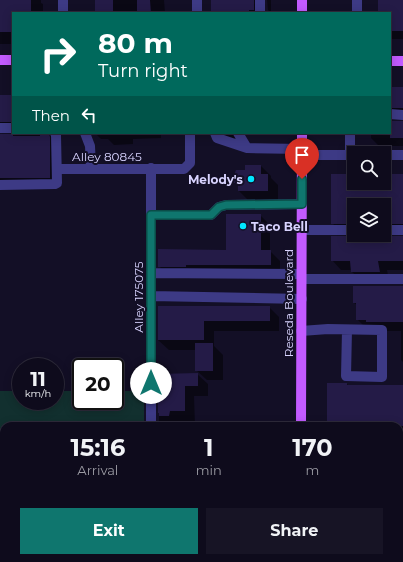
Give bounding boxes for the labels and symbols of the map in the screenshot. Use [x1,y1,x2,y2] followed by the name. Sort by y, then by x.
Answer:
[285,138,319,179] pin
[72,149,142,164] street label: Alley 80845
[188,172,244,187] place label: Melody's
[246,174,256,184] marker: Melody's
[251,219,308,234] place label: Taco Bell
[238,221,248,231] marker: Taco Bell
[281,249,296,357] street label: Reseda Boulevard
[131,261,146,333] street label: Alley 175075
[72,358,124,410] speed limit sign: 20
[130,362,172,404] position arrow

